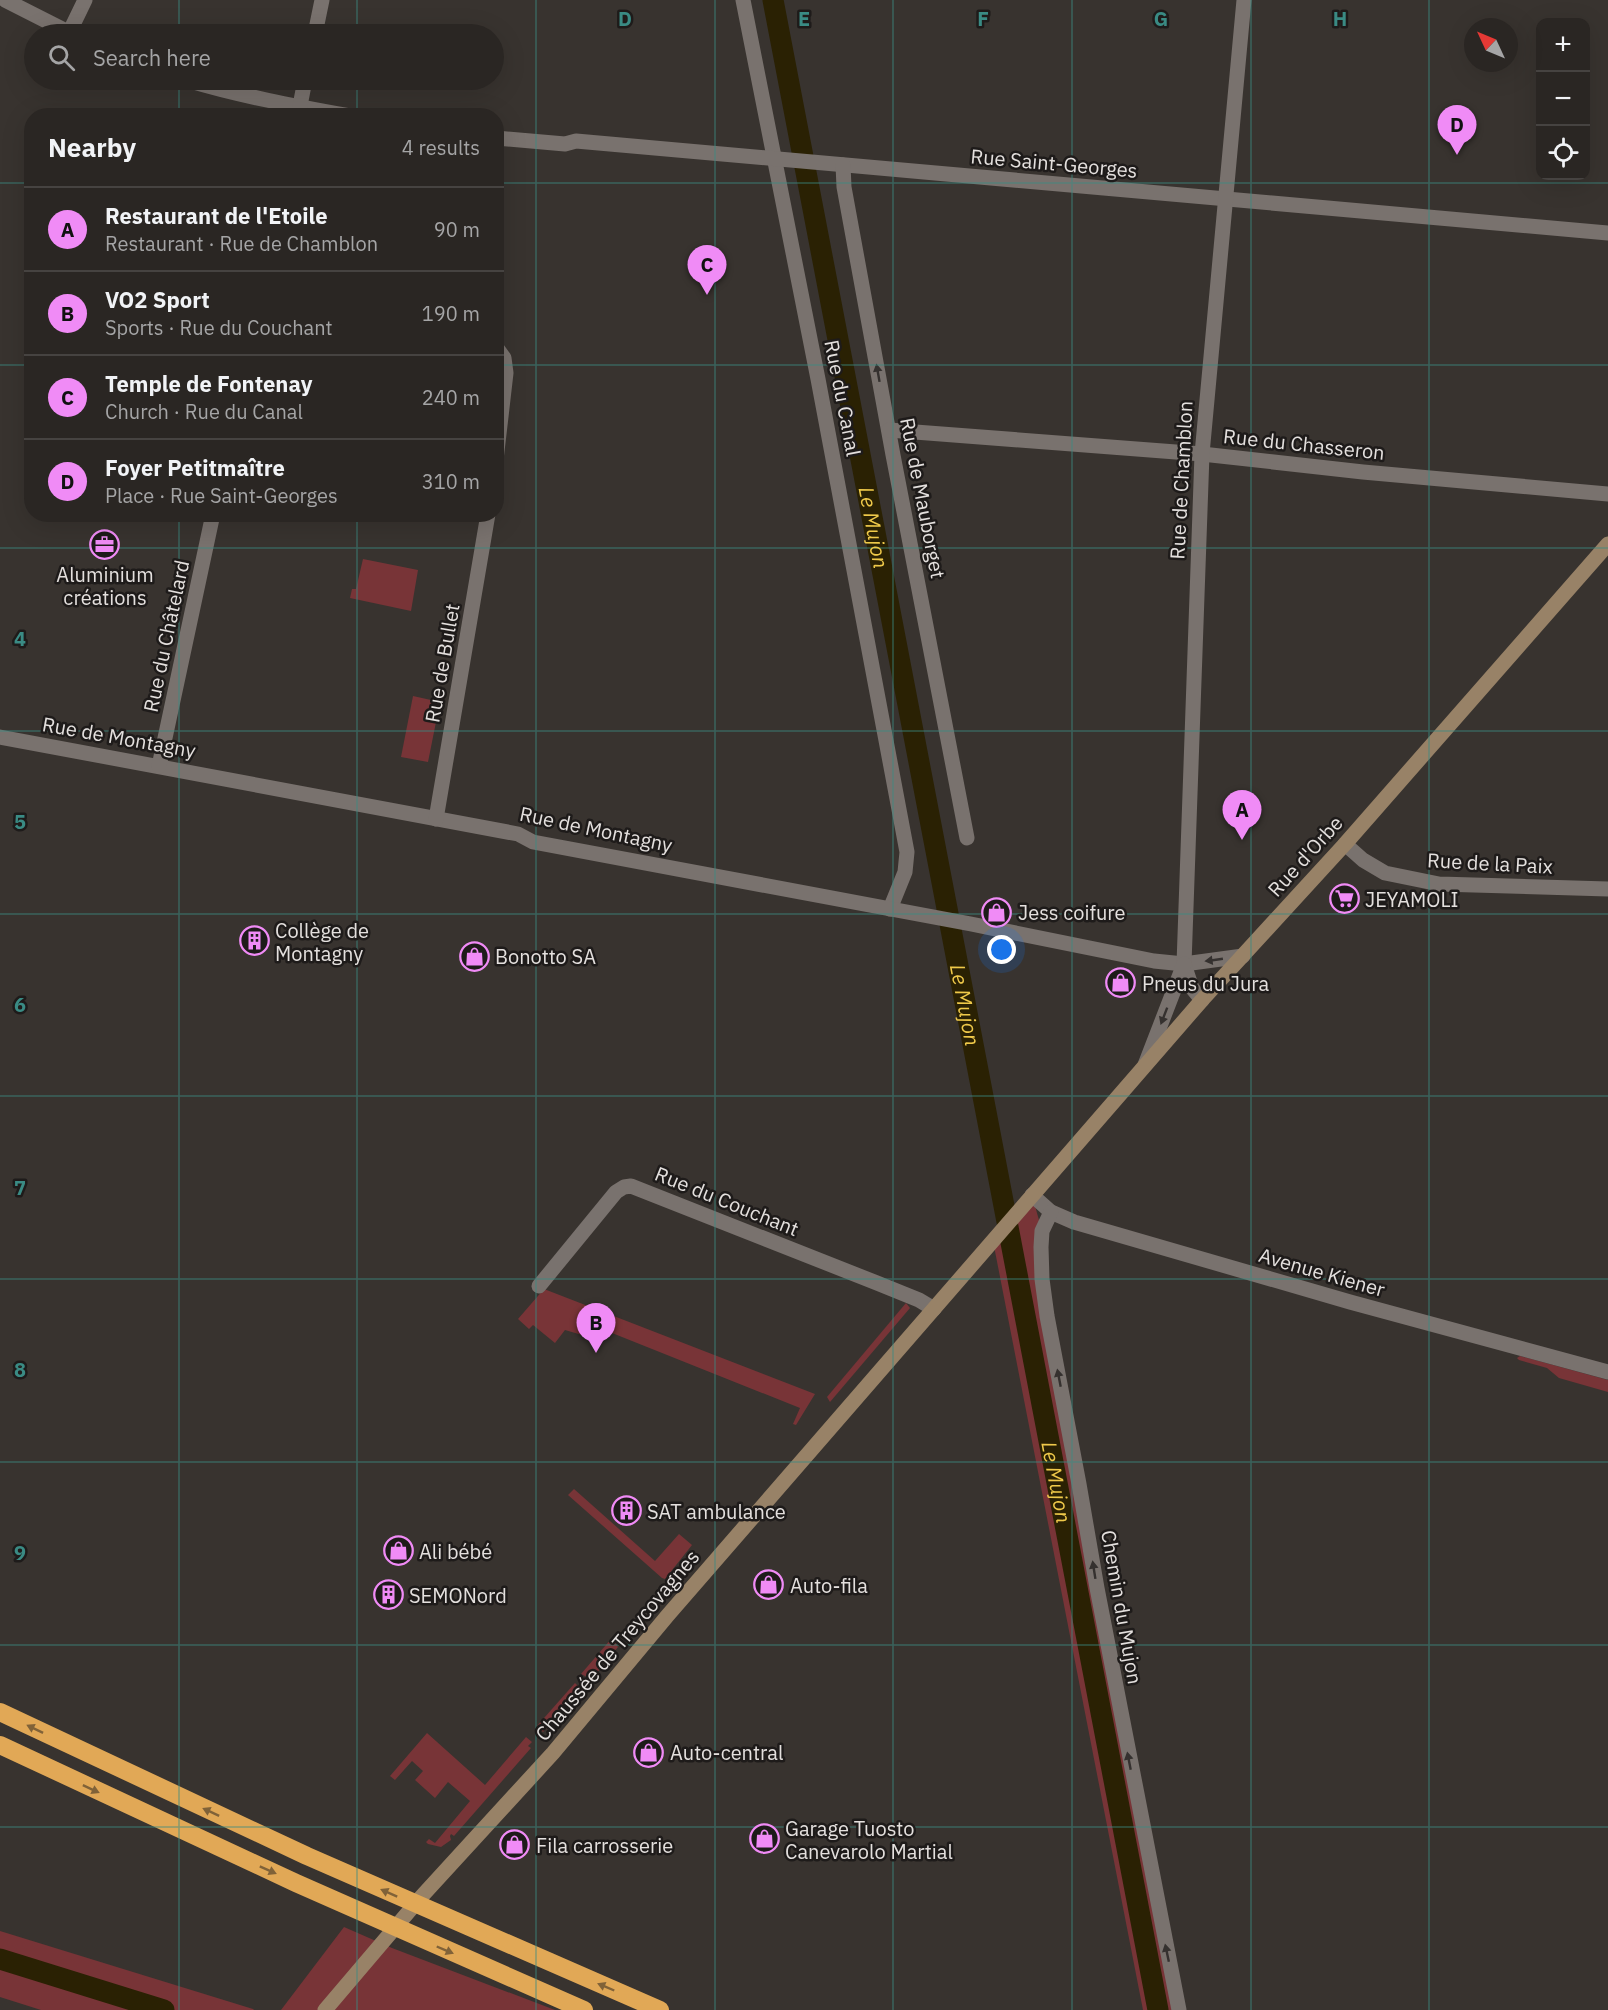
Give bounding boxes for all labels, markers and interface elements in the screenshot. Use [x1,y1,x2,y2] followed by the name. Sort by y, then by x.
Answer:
[618,5,632,32] text: D
[798,5,810,32] text: E
[977,5,989,32] text: F
[1154,5,1168,32] text: G
[1333,5,1347,32] text: H
[1464,18,1518,72] north arrow
[1536,18,1590,180] map controls
[1536,18,1590,72] button: +
[24,24,504,90] search box
[45,41,78,74] icon: search
[93,43,211,72] text: Search here
[1536,72,1590,126] button: −
[1438,106,1476,155] pin: D
[1536,126,1590,180] button: locate
[48,130,136,164] text: Nearby
[402,134,480,161] text: 4 results
[969,142,1139,184] street label: Rue Saint-Georges
[105,201,328,230] text: Restaurant de l'Etoile
[61,216,74,243] text: A
[434,216,480,243] text: 90 m
[105,230,378,257] text: Restaurant · Rue de Chamblon
[688,246,726,295] pin: C
[105,285,210,314] text: VO2 Sport
[61,300,74,327] text: B
[422,300,480,327] text: 190 m
[105,314,333,341] text: Sports · Rue du Couchant
[818,337,868,459] street label: Rue du Canal
[873,363,882,382] one-way arrow
[105,369,313,398] text: Temple de Fontenay
[61,384,74,411] text: C
[422,384,480,411] text: 240 m
[105,398,303,425] text: Church · Rue du Canal
[1163,400,1199,560] street label: Rue de Chamblon
[894,415,952,581] street label: Rue de Mauborget
[1222,422,1386,466] street label: Rue du Chasseron
[105,453,285,482] text: Foyer Petitmaître
[61,468,74,495] text: D
[422,468,480,495] text: 310 m
[105,482,338,509] text: Place · Rue Saint-Georges
[853,484,896,571] water label: Le Mujon
[89,528,121,560] office icon: Aluminium créations
[137,557,195,715] street label: Rue du Châtelard
[56,561,154,611] place label: Aluminium créations
[418,601,466,725] street label: Rue de Bullet
[14,625,26,652] text: 4
[40,710,198,764] street label: Rue de Montagny
[1222,790,1262,840] pin: A
[517,800,675,858] street label: Rue de Montagny
[14,808,26,835] text: 5
[1261,810,1349,902] street label: Rue d'Orbe
[1427,846,1553,880] street label: Rue de la Paix
[1328,883,1360,915] supermarket icon: JEYAMOLI
[1365,886,1458,913] place label: JEYAMOLI
[981,896,1013,928] shop icon: Jess coifure
[1018,899,1125,926] place label: Jess coifure
[275,917,369,967] place label: Collège de Montagny
[238,925,270,957] building icon: Collège de Montagny
[987,935,1016,964] your location
[458,940,490,972] shop icon: Bonotto SA
[495,943,596,970] place label: Bonotto SA
[1204,955,1223,964] one-way arrow
[944,962,987,1048] water label: Le Mujon
[1105,967,1137,999] shop icon: Pneus du Jura
[1142,970,1270,997] place label: Pneus du Jura
[14,991,26,1018] text: 6
[1158,1007,1168,1025] one-way arrow
[651,1160,803,1242] street label: Rue du Couchant
[14,1174,26,1201] text: 7
[1256,1241,1388,1303] street label: Avenue Kiener
[576,1304,616,1353] pin: B
[14,1356,26,1383] text: 8
[1054,1368,1063,1387] one-way arrow
[1035,1439,1078,1525] water label: Le Mujon
[610,1495,642,1527] building icon: SAT ambulance
[647,1498,786,1525] place label: SAT ambulance
[1095,1528,1149,1686] street label: Chemin du Mujon
[382,1535,414,1567] shop icon: Ali bébé
[419,1538,492,1565] place label: Ali bébé
[14,1539,26,1566] text: 9
[529,1544,705,1746] street label: Chaussée de Treycovagnes
[1089,1560,1098,1579] one-way arrow
[753,1569,785,1601] shop icon: Auto-fila
[790,1572,868,1599] place label: Auto-fila
[372,1579,404,1611] building icon: SEMONord
[409,1582,507,1609] place label: SEMONord
[26,1725,43,1734] one-way arrow
[633,1736,665,1768] shop icon: Auto-central
[670,1739,783,1766] place label: Auto-central
[1124,1752,1133,1771] one-way arrow
[82,1784,99,1793] one-way arrow
[202,1807,220,1817] one-way arrow
[785,1815,953,1865] place label: Garage Tuosto Canevarolo Martial
[748,1823,780,1855] shop icon: Garage Tuosto Canevarolo Martial
[499,1829,531,1861] shop icon: Fila carrosserie
[536,1832,673,1859] place label: Fila carrosserie
[259,1865,277,1875] one-way arrow
[380,1888,397,1897] one-way arrow
[1162,1943,1171,1962] one-way arrow
[437,1945,455,1955] one-way arrow
[597,1982,615,1992] one-way arrow

